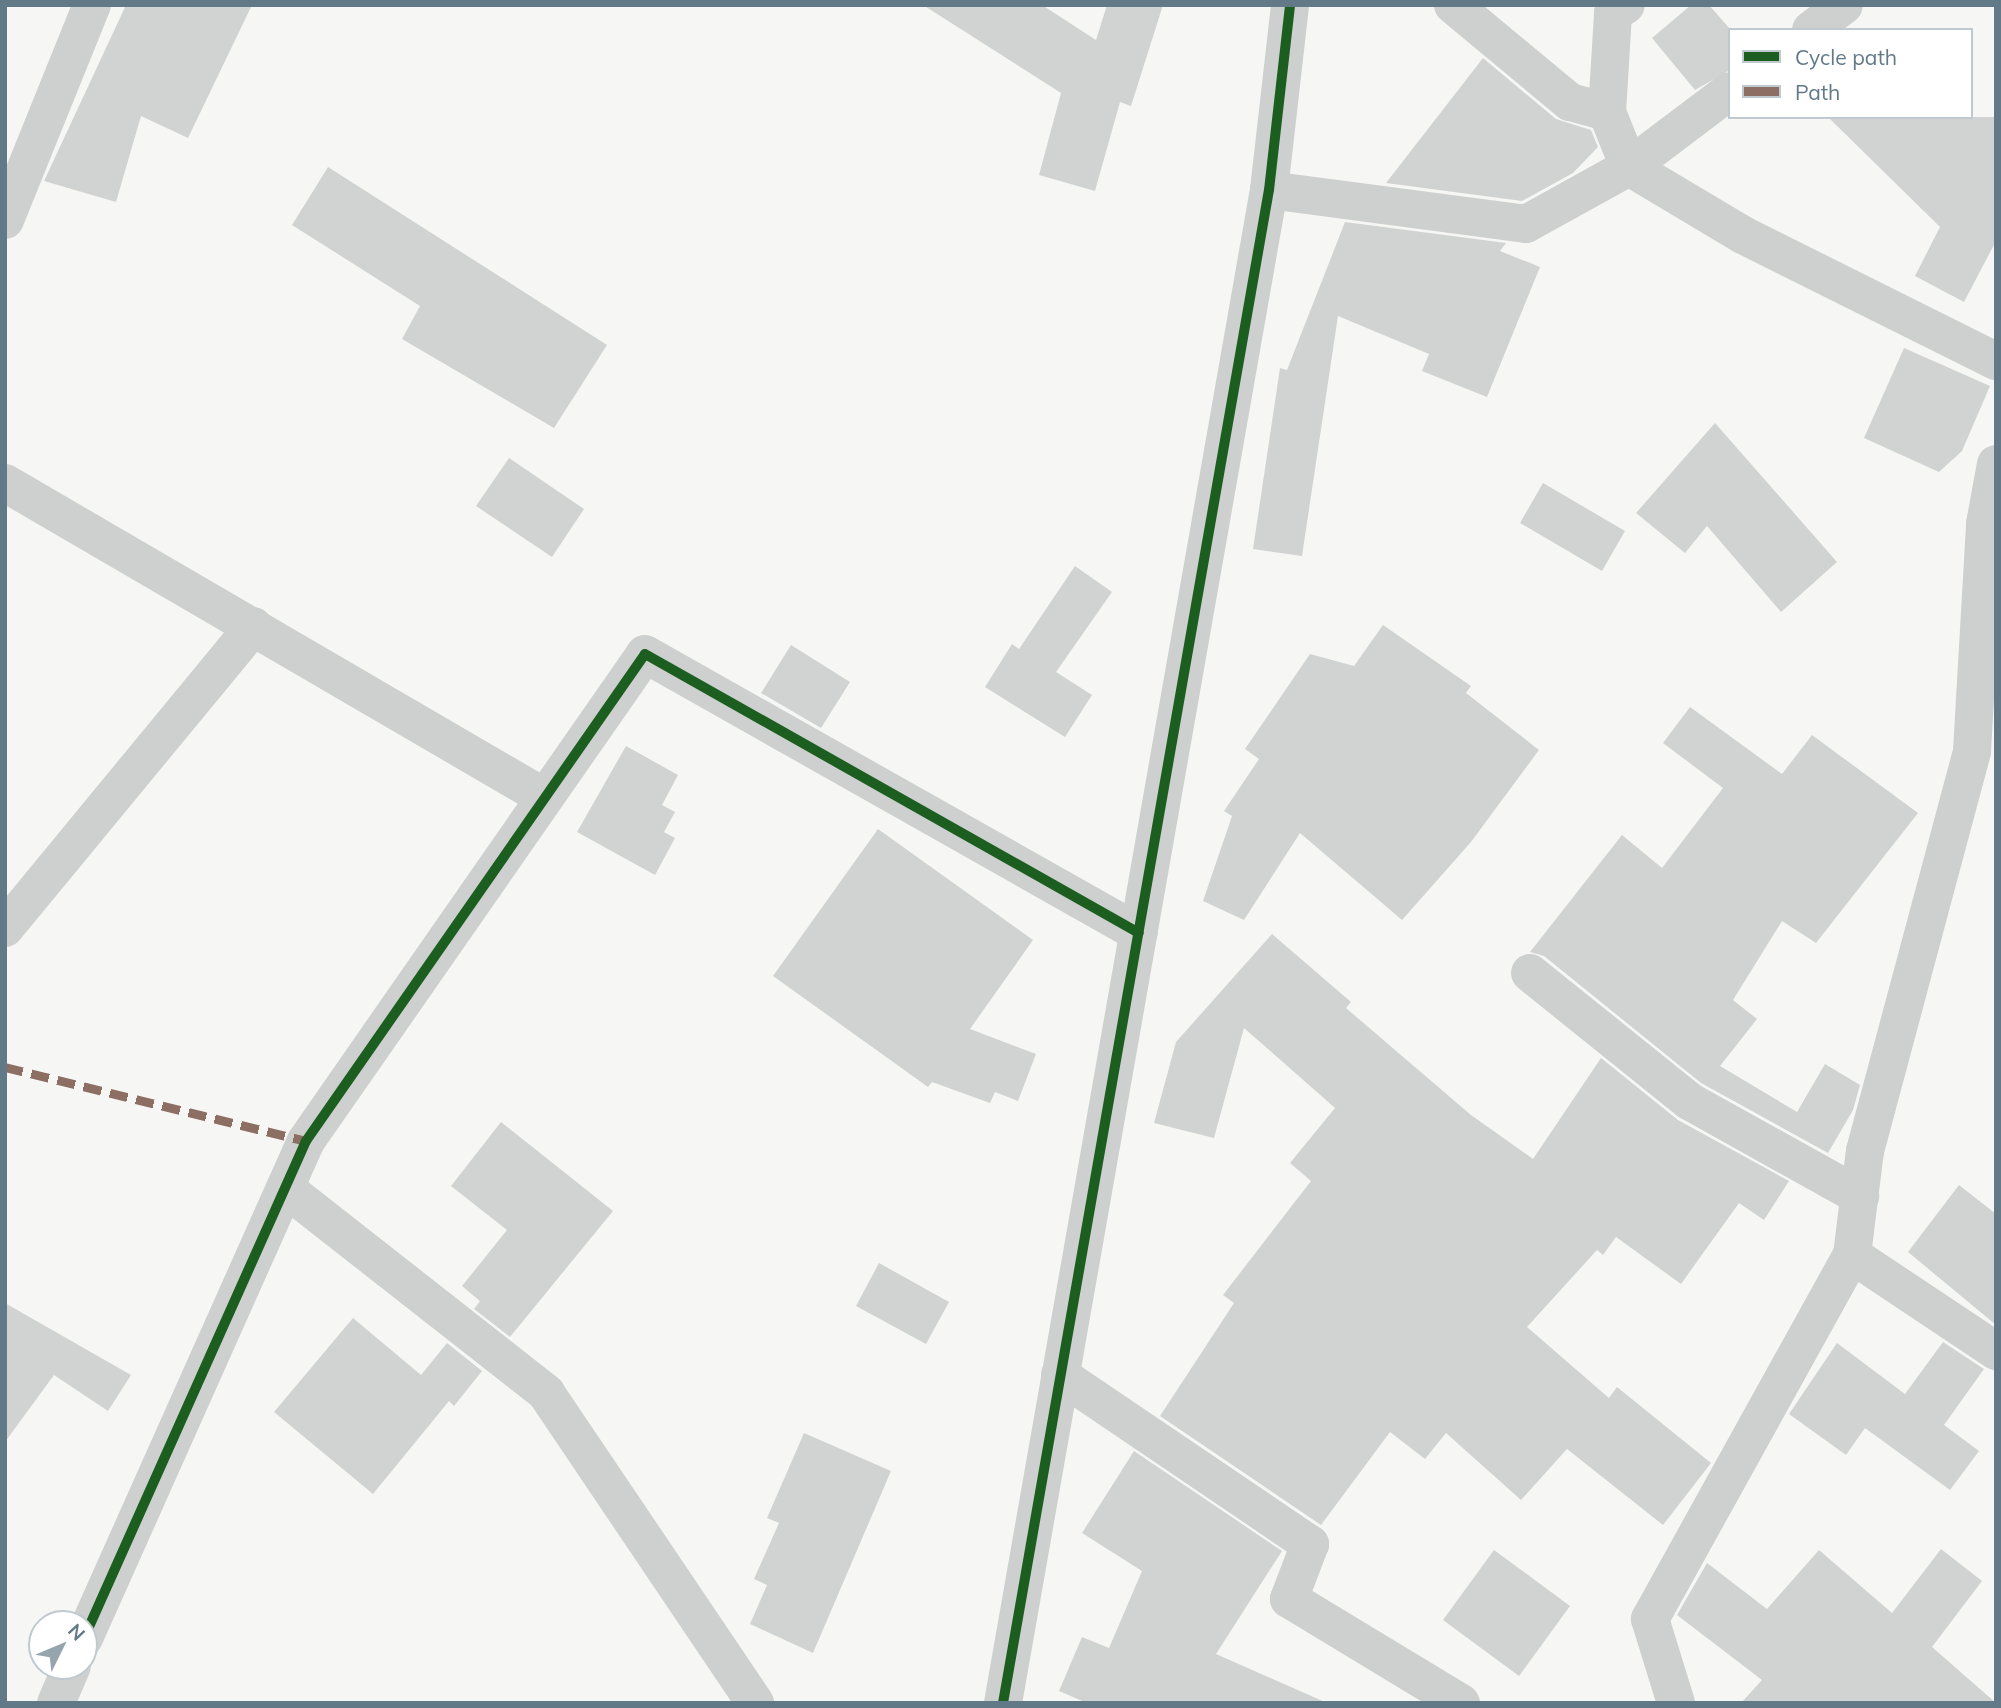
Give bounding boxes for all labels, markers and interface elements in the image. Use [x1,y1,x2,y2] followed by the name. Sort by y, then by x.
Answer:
[1728,28,1973,119] legend
[1795,44,1897,70] text: Cycle path
[1795,79,1840,105] text: Path
[28,1610,98,1680] north arrow
[63,1619,91,1645] text: N

